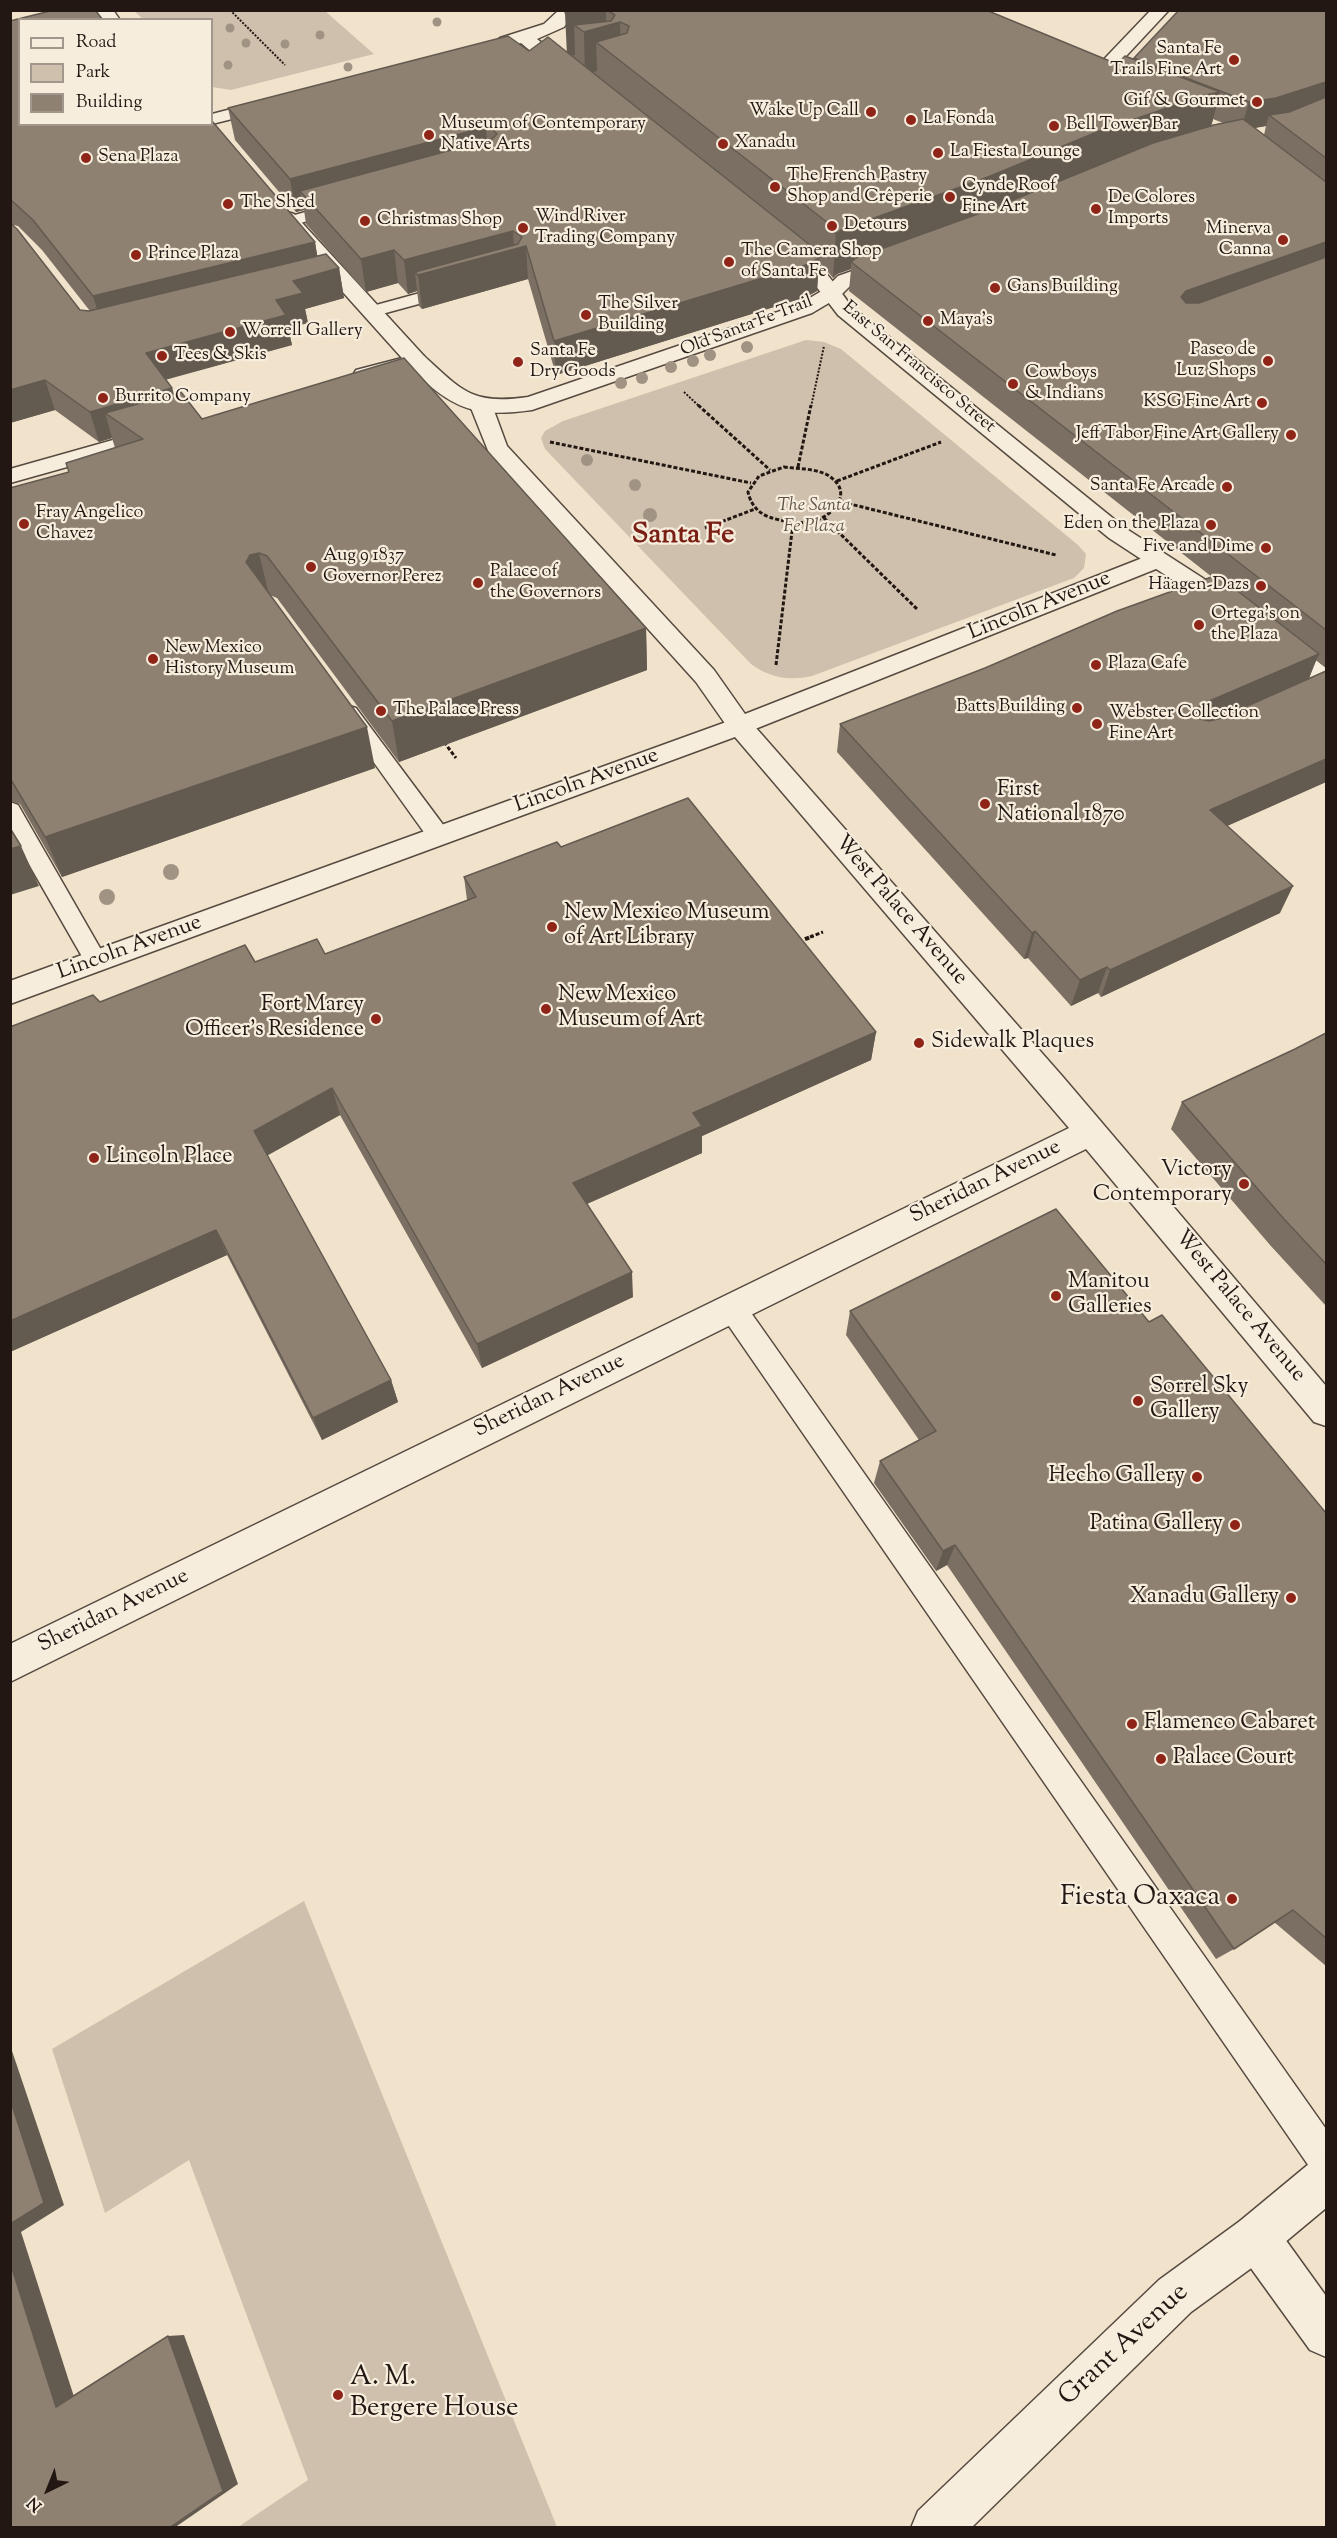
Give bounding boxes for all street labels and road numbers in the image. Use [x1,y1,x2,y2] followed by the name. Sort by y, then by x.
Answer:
[678,292,816,362] street label: Old Santa Fe Trail
[837,298,999,438] street label: East San Francisco Street
[965,566,1115,648] street label: Lincoln Avenue
[511,744,663,820] street label: Lincoln Avenue
[828,831,972,991] street label: West Palace Avenue
[54,911,206,987] street label: Lincoln Avenue
[906,1135,1066,1231] street label: Sheridan Avenue
[1168,1226,1310,1388] street label: West Palace Avenue
[470,1349,630,1445] street label: Sheridan Avenue
[34,1564,194,1660] street label: Sheridan Avenue
[1053,2278,1197,2414] street label: Grant Avenue

